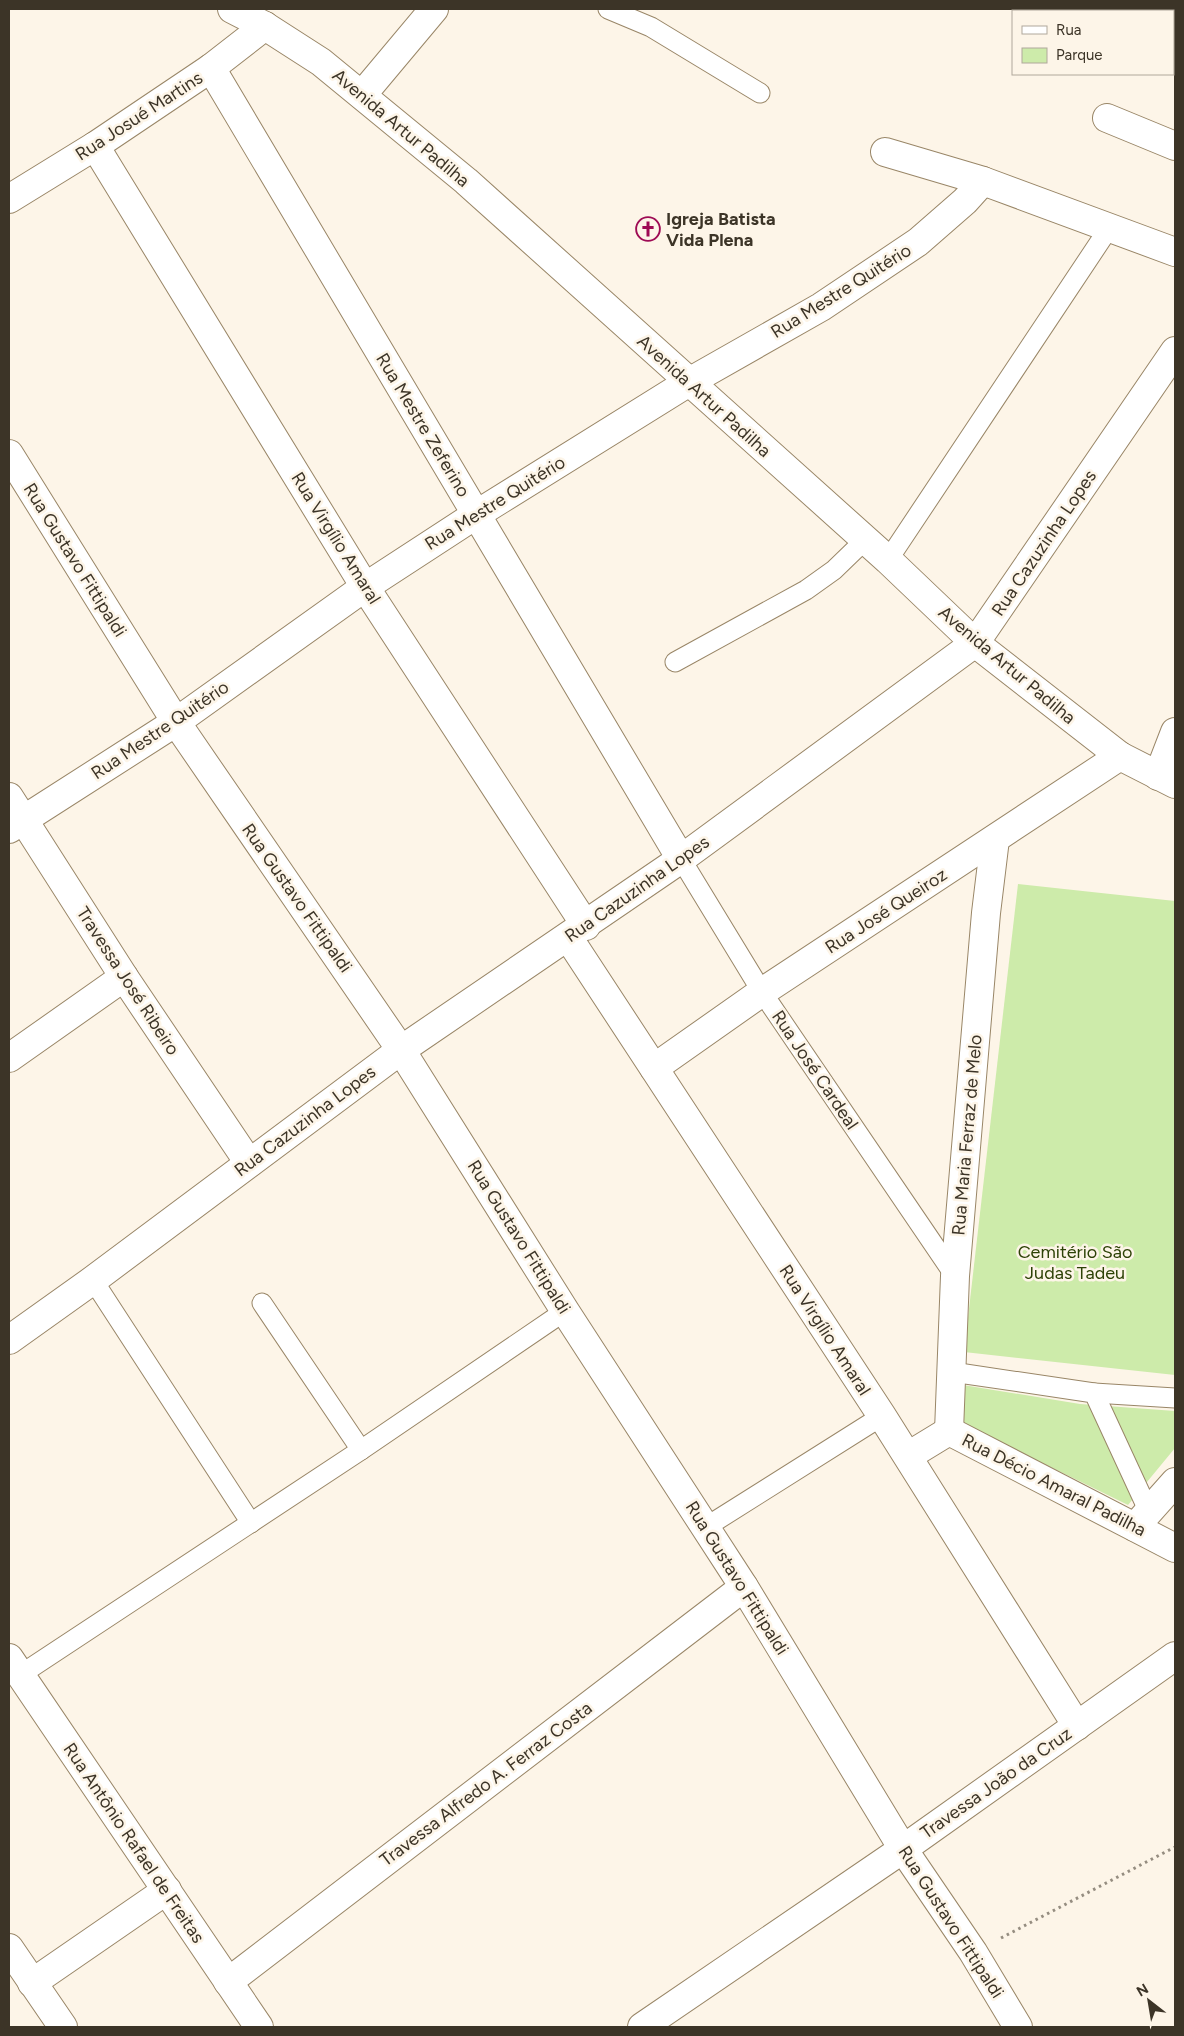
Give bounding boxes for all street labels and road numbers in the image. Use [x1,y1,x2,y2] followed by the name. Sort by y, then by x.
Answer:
[328,64,474,192] street label: Avenida Artur Padilha
[71,67,207,165] street label: Rua Josué Martins
[767,239,915,343] street label: Rua Mestre Quitério
[633,330,775,462] street label: Avenida Artur Padilha
[371,349,475,501] street label: Rua Mestre Zeferino
[421,451,569,555] street label: Rua Mestre Quitério
[987,466,1101,620] street label: Rua Cazuzinha Lopes
[287,468,385,608] street label: Rua Virgílio Amaral
[19,479,131,641] street label: Rua Gustavo Fittipaldi
[934,601,1080,729] street label: Avenida Artur Padilha
[87,676,233,784] street label: Rua Mestre Quitério
[237,819,357,977] street label: Rua Gustavo Fittipaldi
[561,831,713,947] street label: Rua Cazuzinha Lopes
[821,863,951,959] street label: Rua José Queiroz
[72,903,184,1059] street label: Travessa José Ribeiro
[767,1006,863,1134] street label: Rua José Cardeal
[947,1034,987,1236] street label: Rua Maria Ferraz de Melo
[230,1061,380,1181] street label: Rua Cazuzinha Lopes
[463,1156,575,1318] street label: Rua Gustavo Fittipaldi
[775,1261,875,1399] street label: Rua Virgílio Amaral
[958,1429,1150,1541] street label: Rua Décio Amaral Padilha
[681,1497,793,1659] street label: Rua Gustavo Fittipaldi
[376,1697,596,1871] street label: Travessa Alfredo A. Ferraz Costa
[916,1722,1076,1843] street label: Travessa João da Cruz
[59,1739,209,1947] street label: Rua Antônio Rafael de Freitas
[894,1842,1008,2002] street label: Rua Gustavo Fittipaldi

